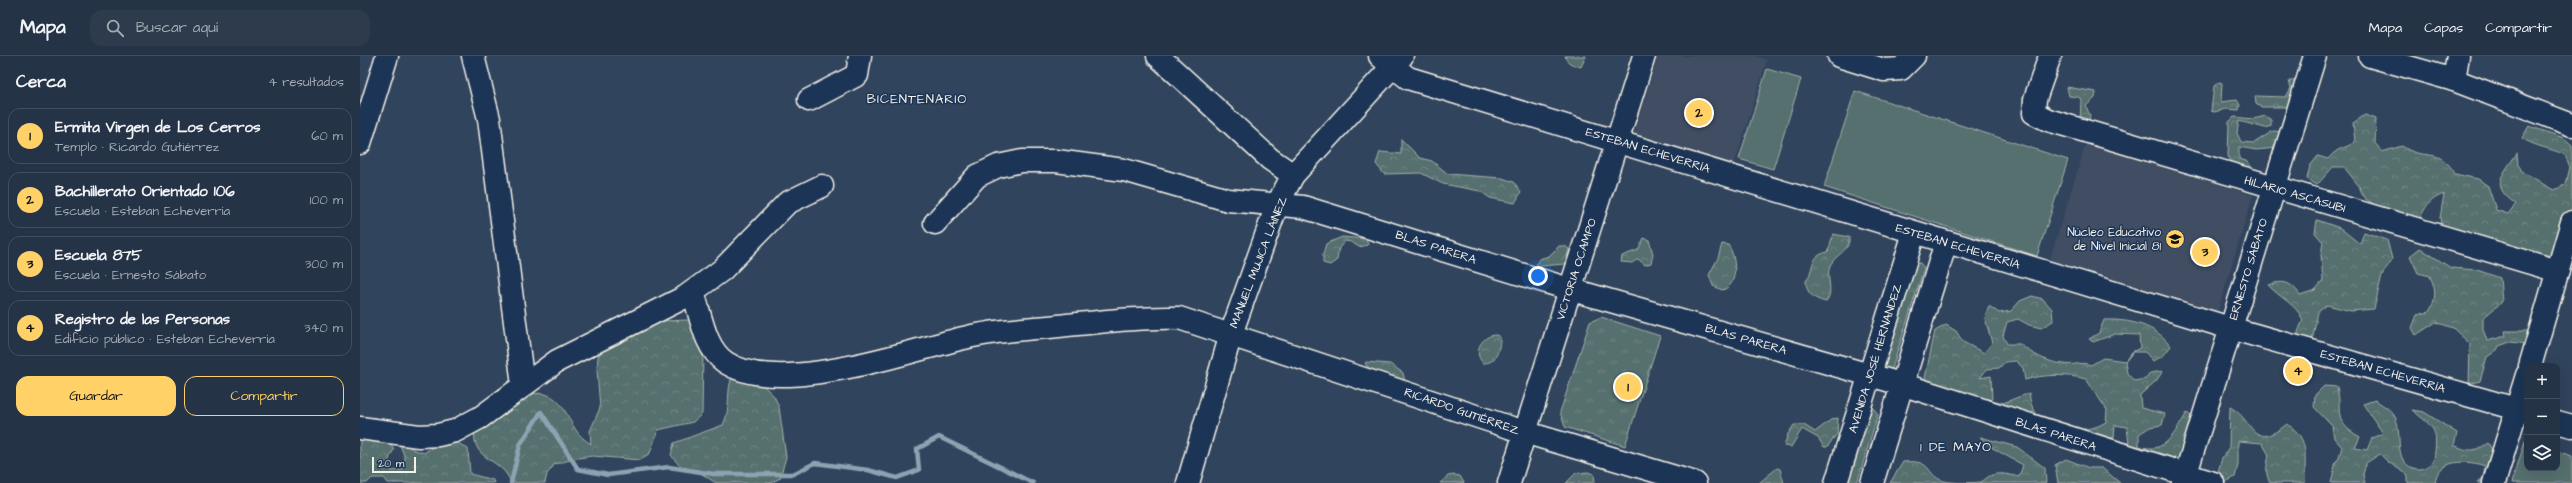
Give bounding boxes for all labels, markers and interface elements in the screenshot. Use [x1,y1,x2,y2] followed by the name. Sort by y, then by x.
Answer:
[90,10,370,46] search box
[20,14,66,41] text: Mapa
[104,17,126,39] icon: search
[136,17,218,38] text: Buscar aquí
[2369,18,2402,38] text: Mapa
[2424,18,2463,38] text: Capas
[2485,18,2552,38] text: Compartir
[16,70,66,94] text: Cerca
[268,73,344,91] text: 4 resultados
[867,90,967,108] district label: BICENTENARIO
[1686,98,1712,128] pin: 2
[55,117,261,138] text: Ermita Virgen de Los Cerros
[1584,123,1712,178] street label: ESTEBAN ECHEVERRÍA
[29,127,31,145] text: 1
[311,127,343,145] text: 60 m
[55,138,219,156] text: Templo · Ricardo Gutiérrez
[2242,172,2348,217] street label: HILARIO ASCASUBI
[55,181,235,202] text: Bachillerato Orientado 106
[26,191,34,209] text: 2
[310,191,343,209] text: 100 m
[1225,193,1292,330] street label: MANUEL MUJICA LÁINEZ
[55,202,230,220] text: Escuela · Esteban Echeverría
[1552,216,1601,322] street label: VICTORIA OCAMPO
[2225,216,2272,322] street label: ERNESTO SÁBATO
[1894,219,2022,274] street label: ESTEBAN ECHEVERRÍA
[2067,224,2161,255] place label: Núcleo Educativo de Nivel Inicial 81
[1393,226,1479,269] street label: BLAS PARERA
[2164,228,2186,250] school or university icon: Núcleo Educativo de Nivel Inicial 81
[2192,237,2218,267] pin: 3
[55,245,142,266] text: Escuela 875
[27,255,33,273] text: 3
[305,255,343,273] text: 300 m
[55,266,206,284] text: Escuela · Ernesto Sábato
[1528,266,1548,286] your location
[1845,281,1907,435] street label: AVENIDA JOSÉ HERNANDEZ
[55,309,230,330] text: Registro de las Personas
[26,319,34,337] text: 4
[304,319,343,337] text: 340 m
[1703,320,1789,359] street label: BLAS PARERA
[55,330,275,348] text: Edificio público · Esteban Echeverría
[2318,346,2448,398] street label: ESTEBAN ECHEVERRÍA
[2285,356,2311,386] pin: 4
[2524,363,2560,471] map controls
[2524,363,2560,399] button: +
[1615,372,1641,402] pin: 1
[16,376,176,416] button: Guardar
[184,376,344,416] button: Compartir
[1402,384,1522,439] street label: RICARDO GUTIÉRREZ
[2524,399,2560,435] button: −
[2013,413,2099,456] street label: BLAS PARERA
[2524,435,2560,471] button: layers
[1920,438,1992,456] district label: 1 DE MAYO
[372,455,416,474] scale bar
[378,456,404,471] text: 20 m

